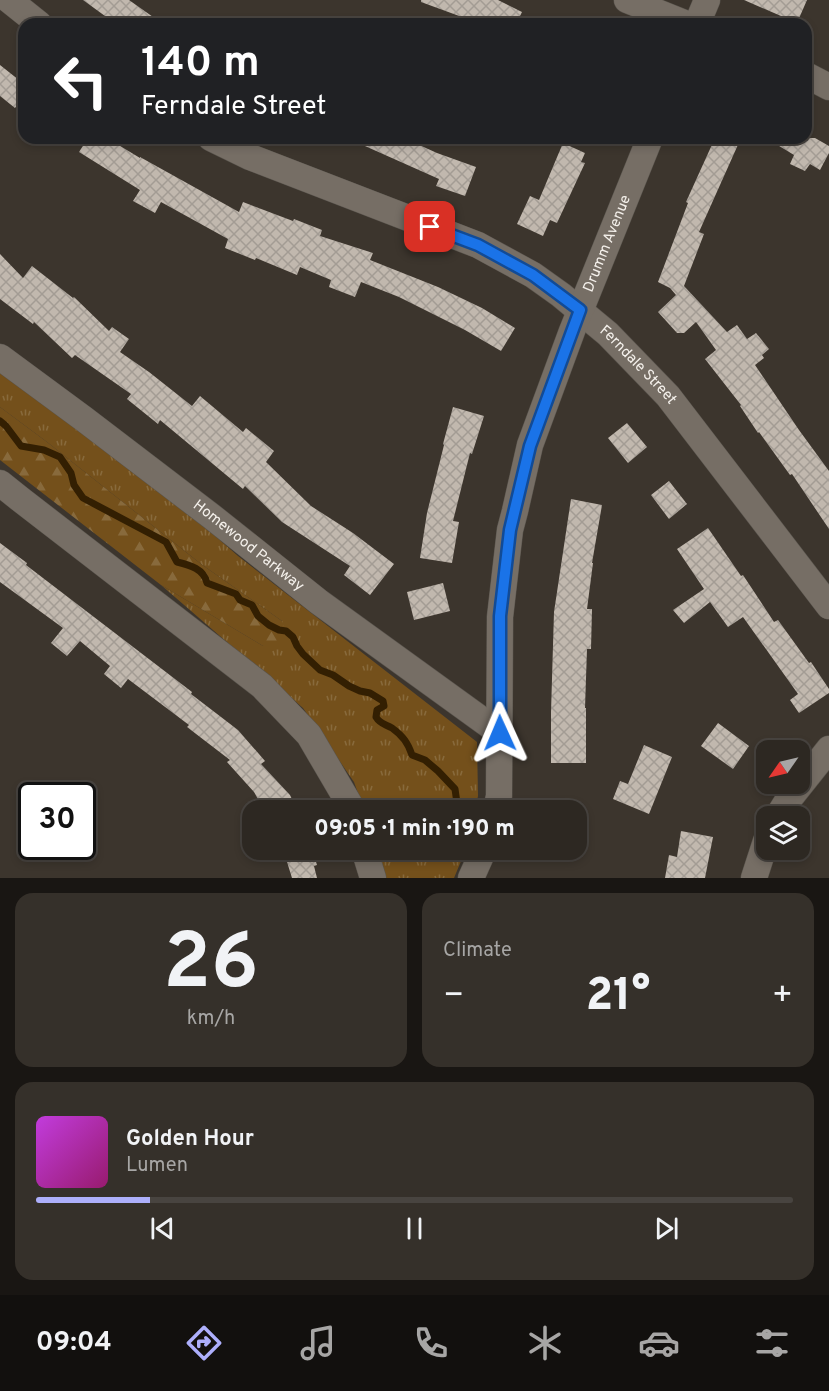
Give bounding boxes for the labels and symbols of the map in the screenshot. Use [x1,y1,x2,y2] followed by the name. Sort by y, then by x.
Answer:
[579,192,635,295] street label: Drumm Avenue
[404,201,455,252] pin
[595,321,681,408] street label: Ferndale Street
[189,496,308,596] street label: Homewood Parkway
[468,701,532,765] position arrow
[756,740,810,794] north arrow
[18,782,96,860] speed limit sign: 30

